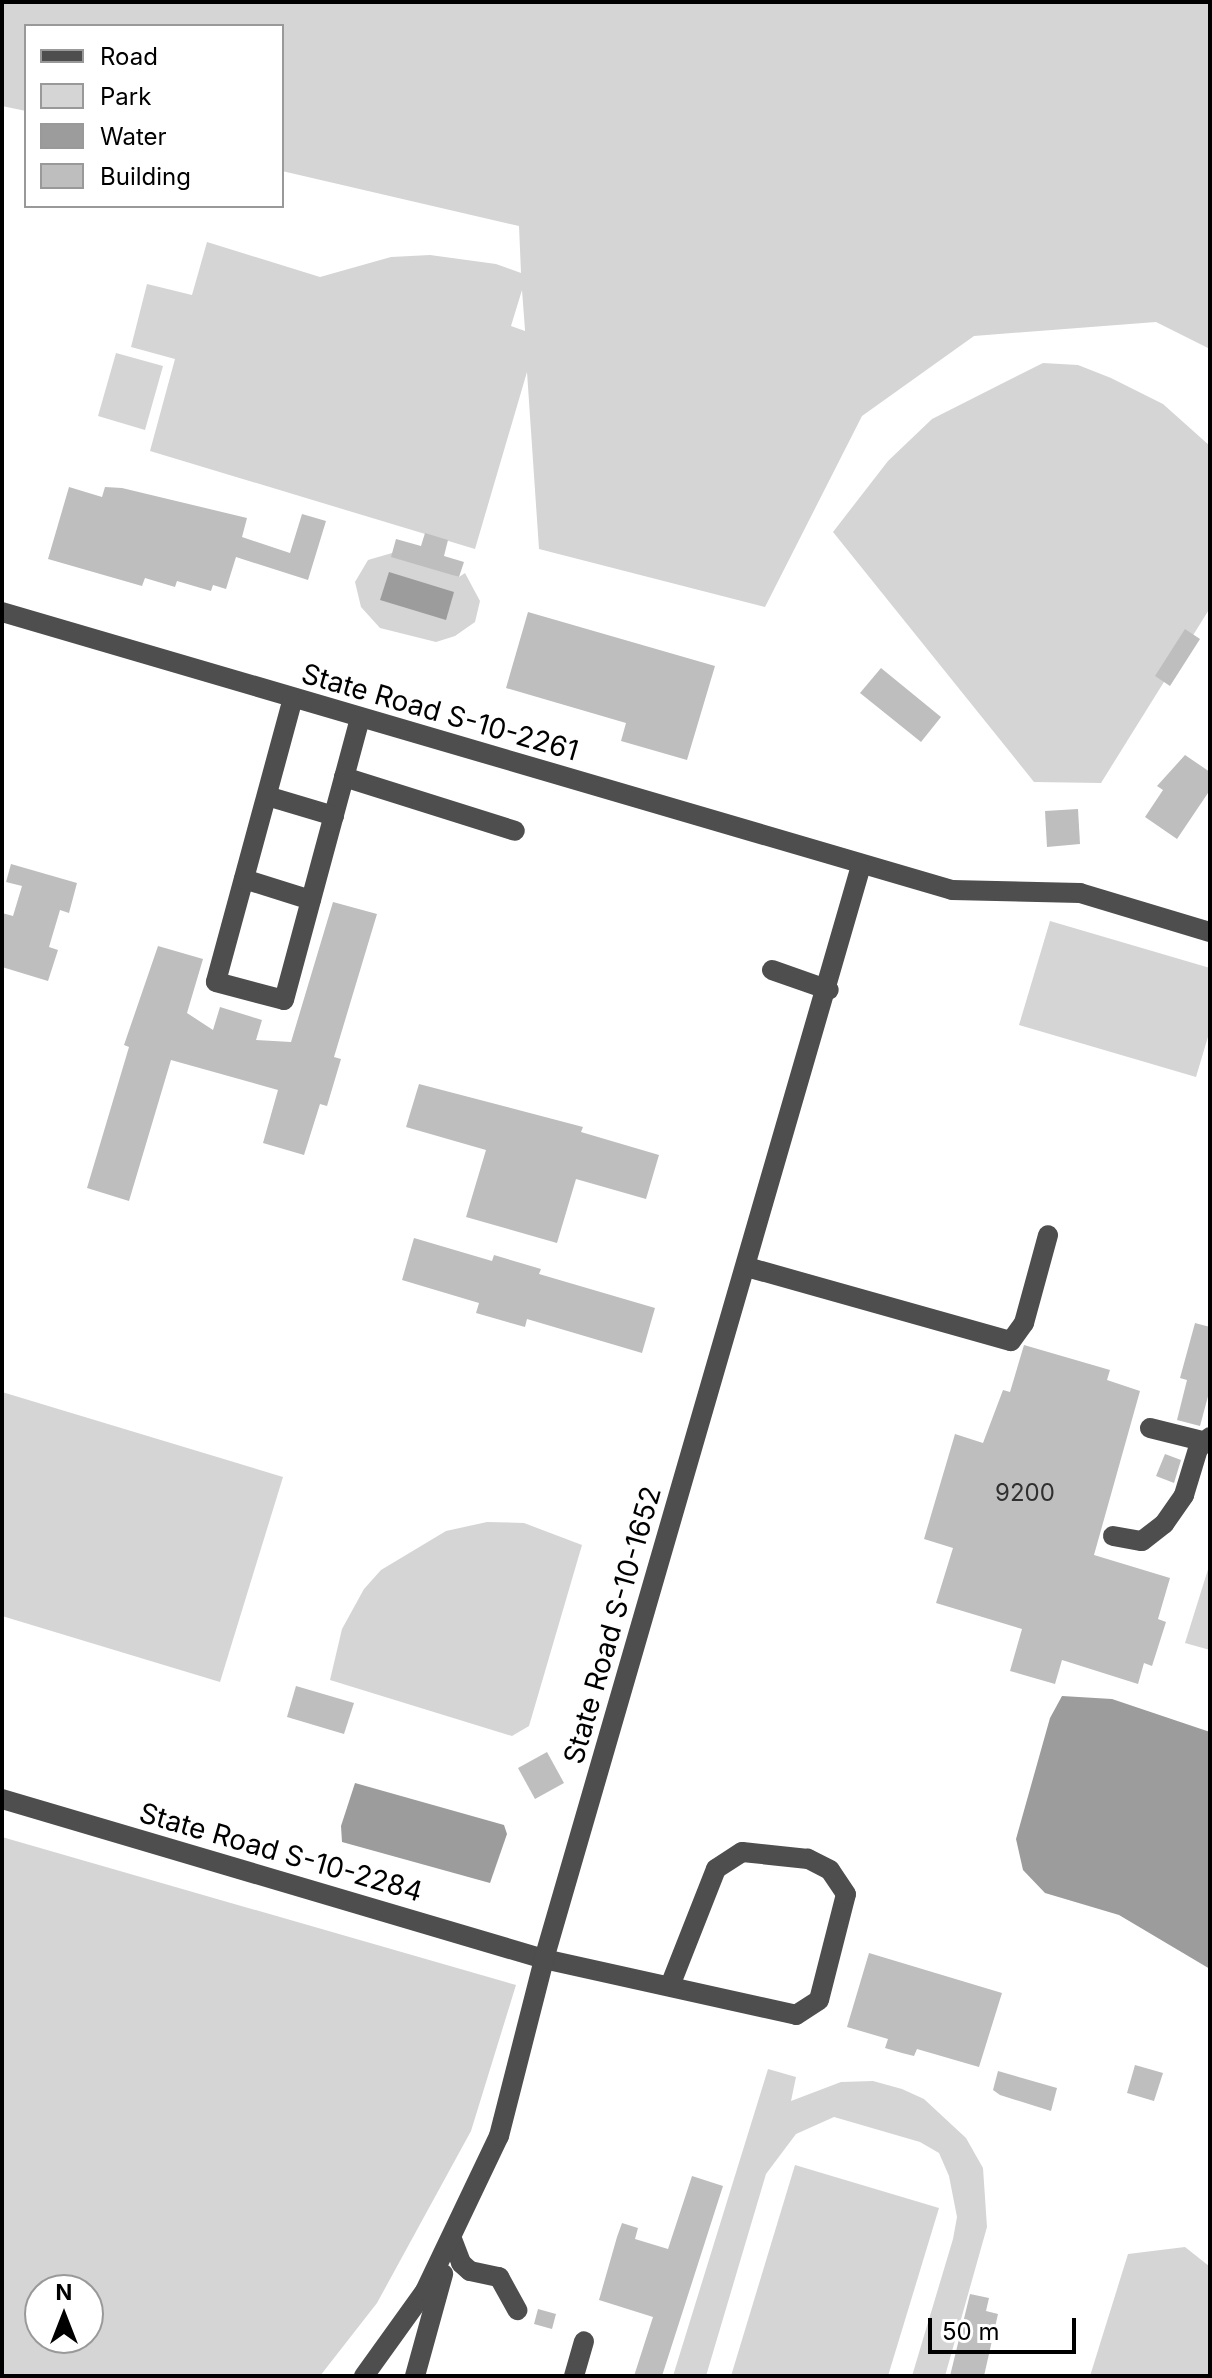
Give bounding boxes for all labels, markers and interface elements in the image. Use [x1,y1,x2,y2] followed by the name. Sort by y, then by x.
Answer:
[24,24,284,208] legend
[100,42,158,71] text: Road
[100,82,151,111] text: Park
[100,122,167,151] text: Water
[100,162,191,191] text: Building
[298,656,582,768] street label: State Road S-10-2261
[995,1479,1055,1507] house number: 9200
[556,1482,668,1768] street label: State Road S-10-1652
[136,1795,426,1909] street label: State Road S-10-2284
[24,2274,104,2354] north arrow
[56,2279,72,2305] text: N
[932,2302,1080,2352] scale bar
[942,2317,1000,2346] text: 50 m

